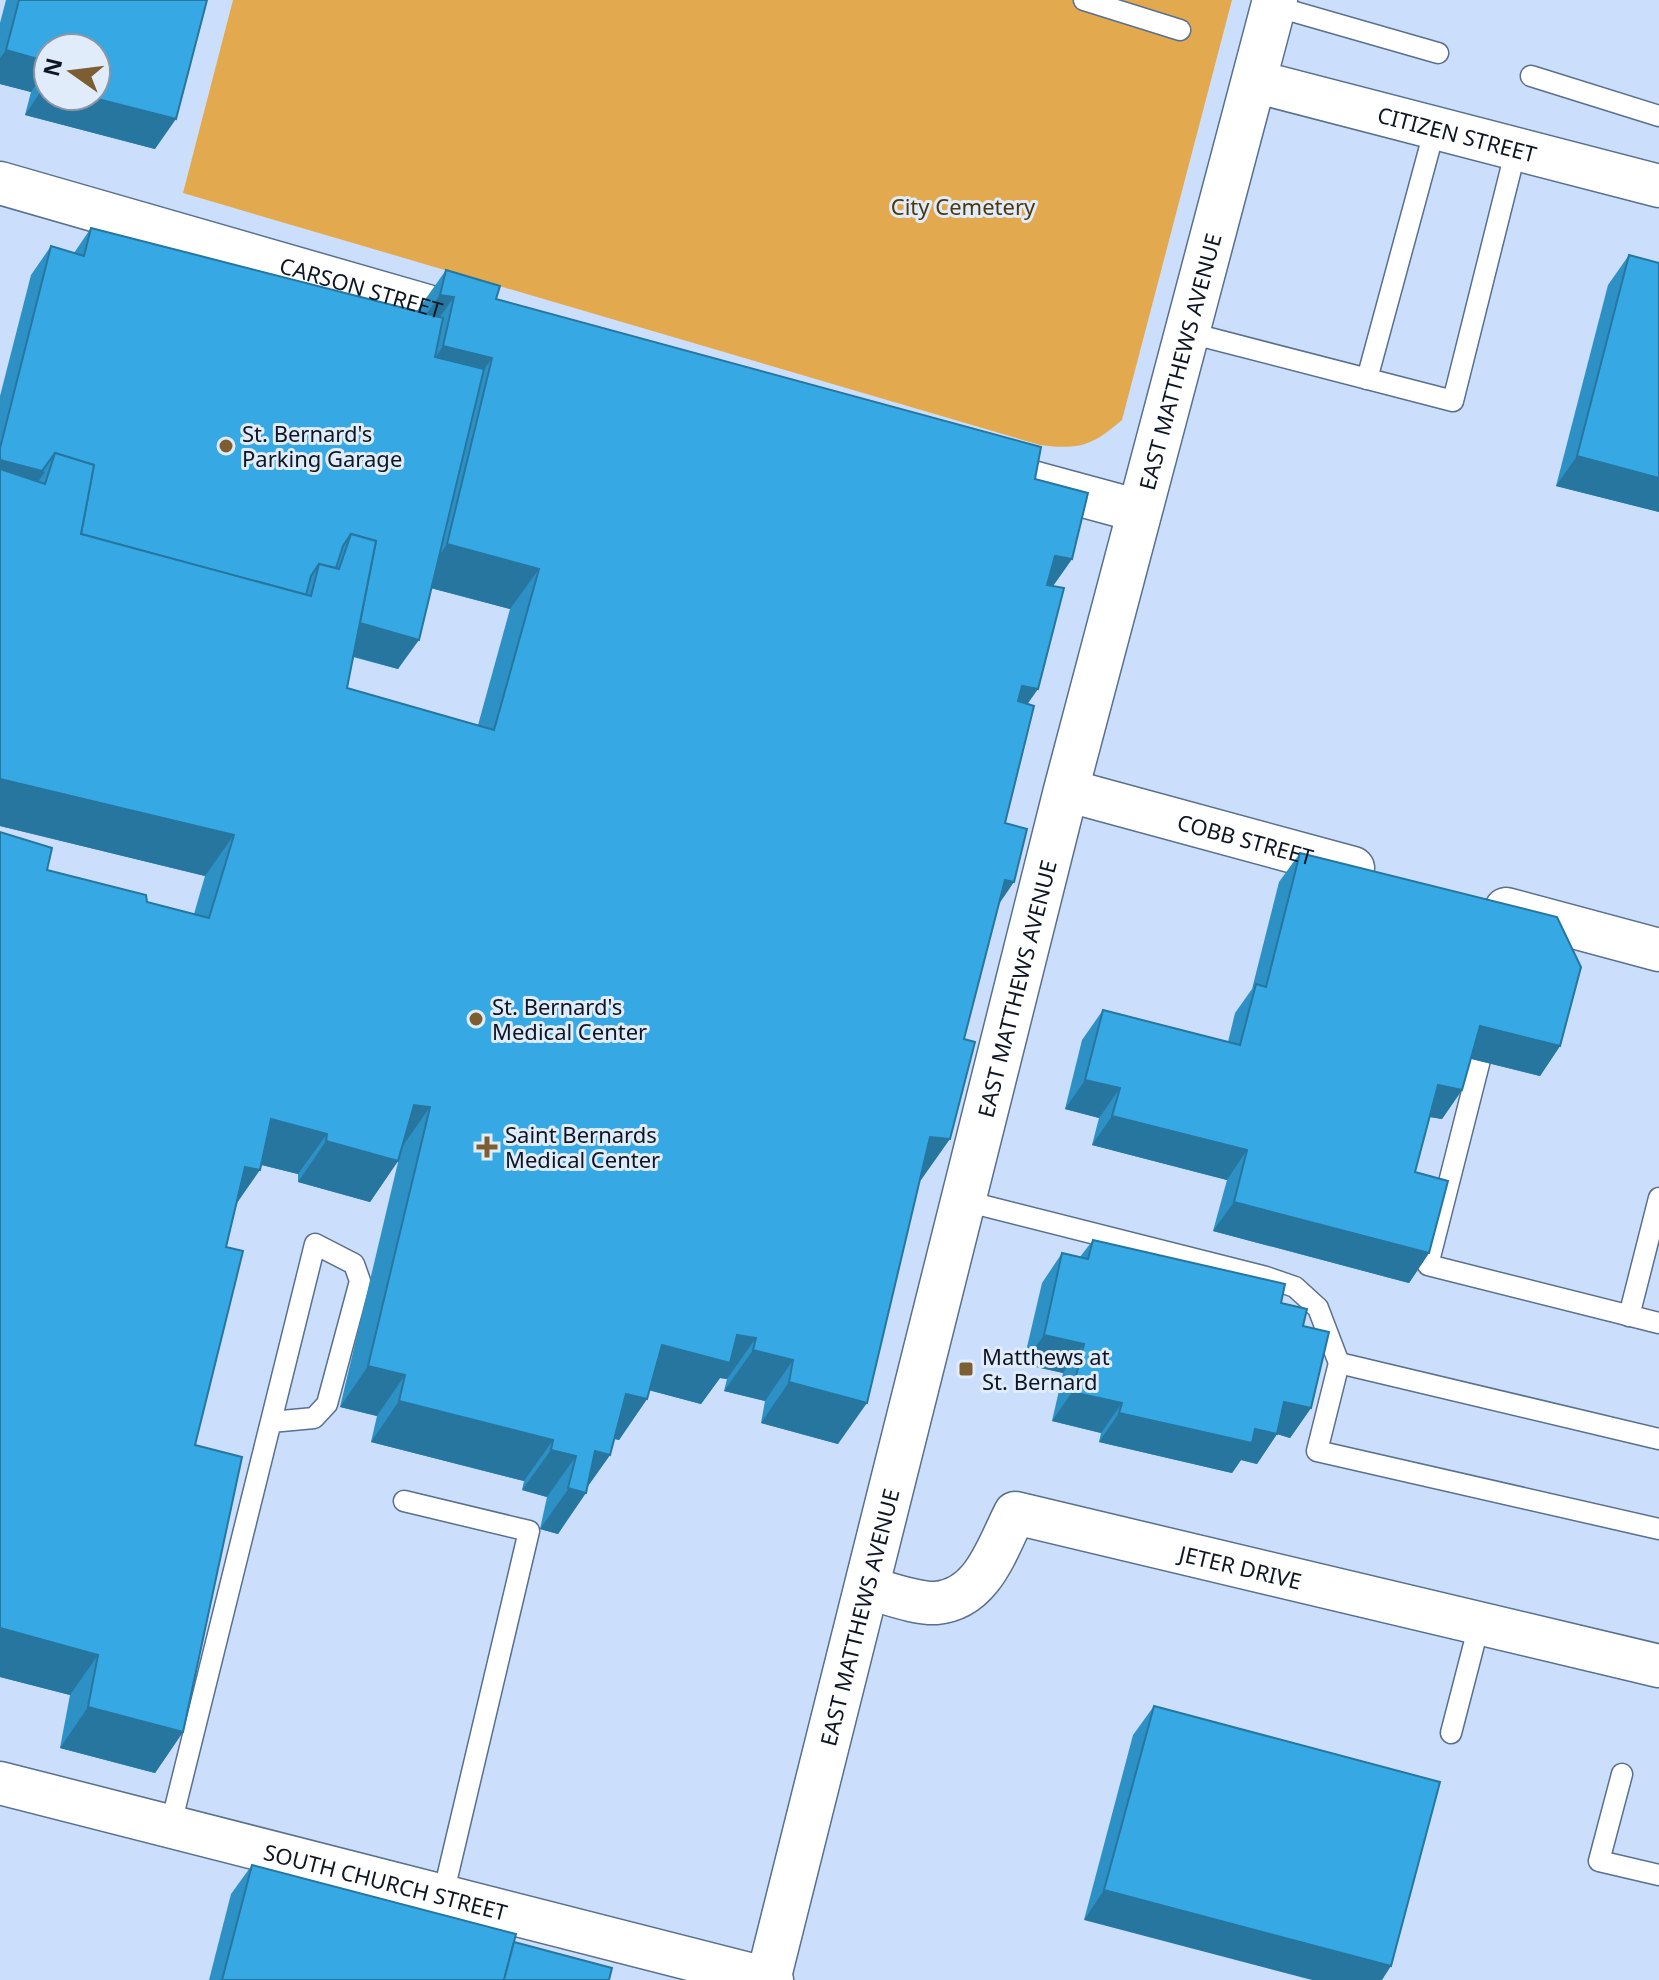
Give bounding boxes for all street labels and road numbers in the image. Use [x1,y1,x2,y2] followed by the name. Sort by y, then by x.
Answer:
[1375,99,1540,169] street label: CITIZEN STREET
[1131,230,1228,493] street label: EAST MATTHEWS AVENUE
[276,249,446,325] street label: CARSON STREET
[1174,806,1317,872] street label: COBB STREET
[970,857,1063,1120] street label: EAST MATTHEWS AVENUE
[812,1485,906,1749] street label: EAST MATTHEWS AVENUE
[1175,1537,1305,1596] street label: JETER DRIVE
[261,1836,511,1927] street label: SOUTH CHURCH STREET

